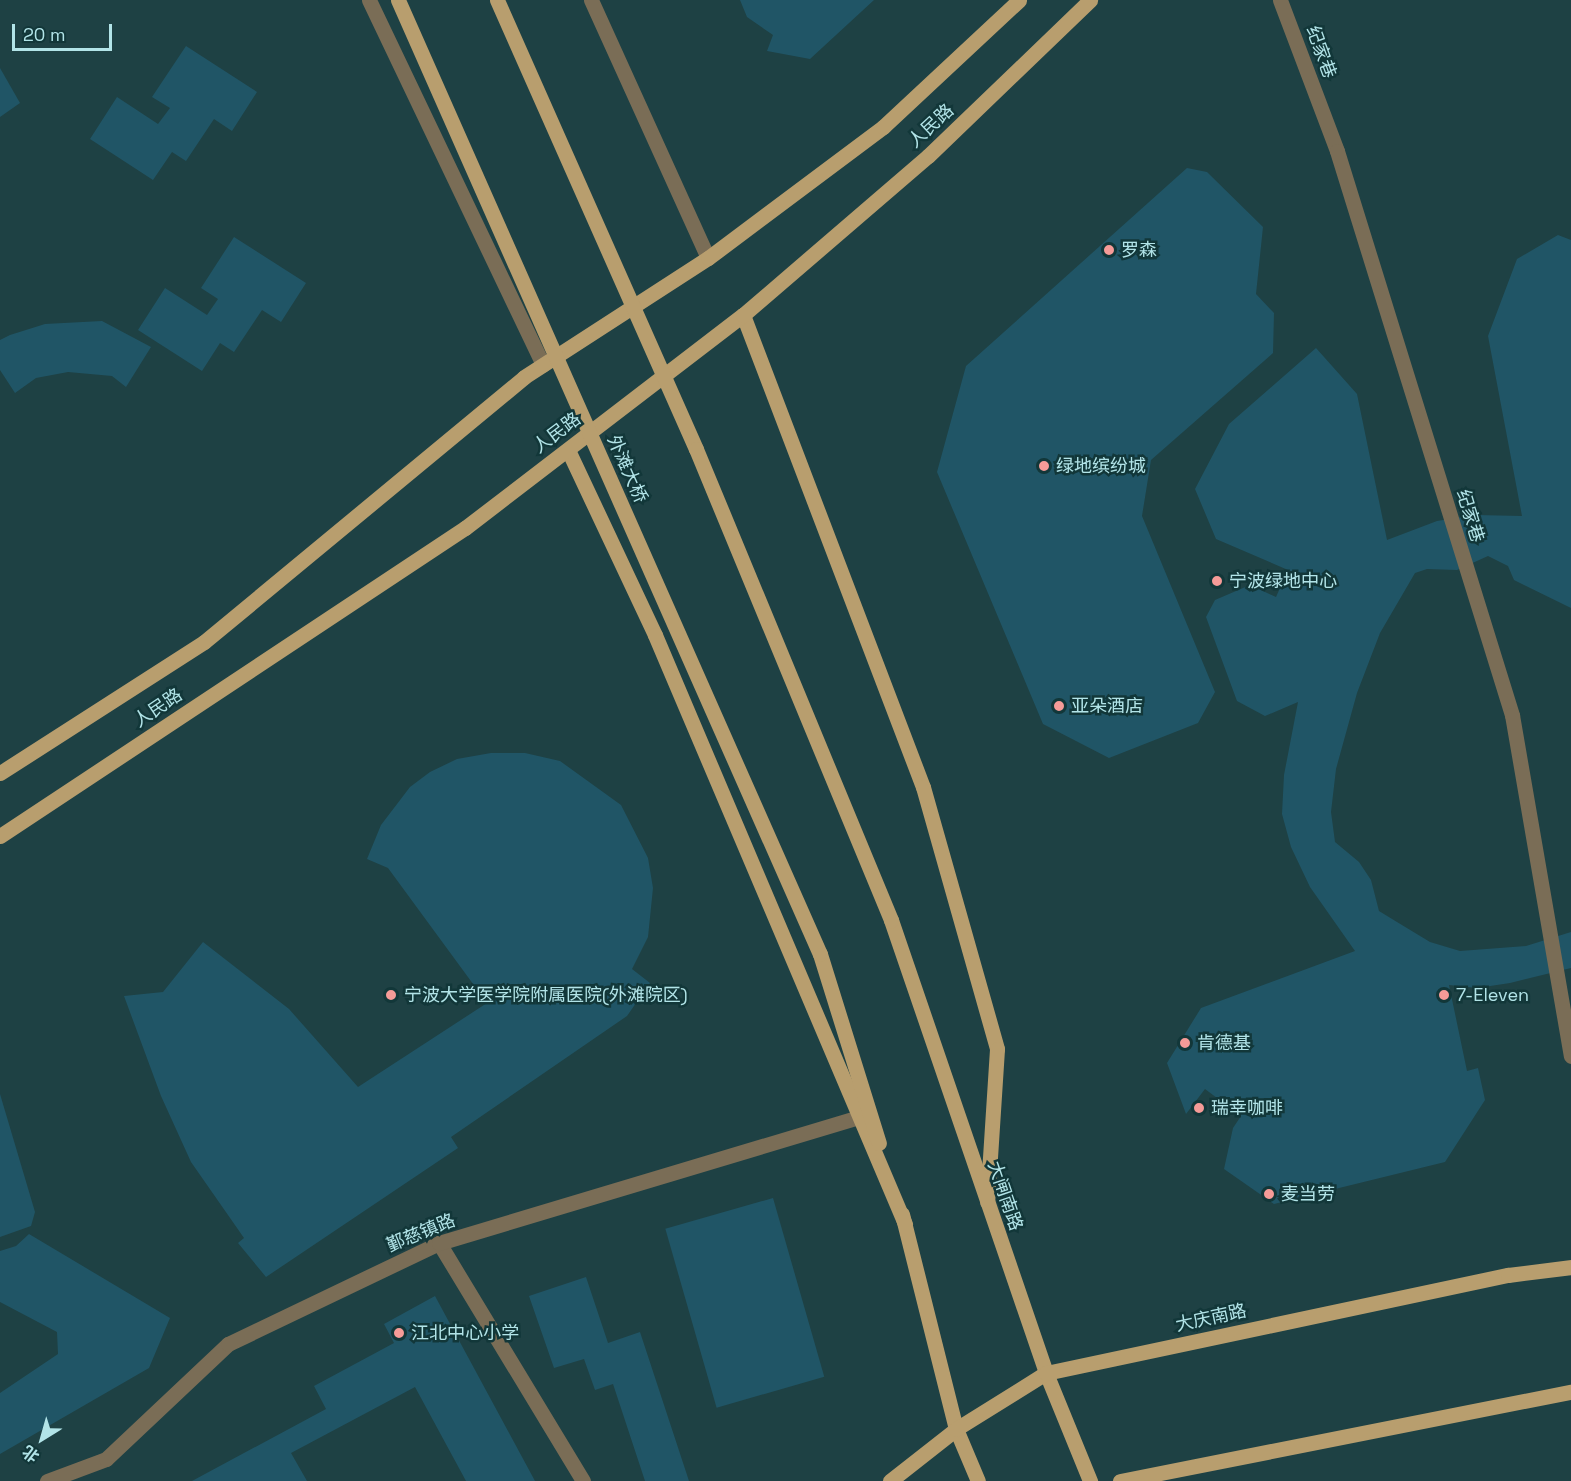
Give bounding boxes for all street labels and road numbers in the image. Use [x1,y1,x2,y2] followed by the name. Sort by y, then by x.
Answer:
[1302,23,1340,81] street label: 纪家巷
[904,100,958,152] street label: 人民路
[529,408,585,458] street label: 人民路
[602,432,652,506] street label: 外滩大桥
[1452,487,1488,545] street label: 纪家巷
[130,684,186,732] street label: 人民路
[983,1158,1027,1234] street label: 大闸南路
[384,1210,458,1256] street label: 鄞慈镇路
[1174,1300,1248,1336] street label: 大庆南路

